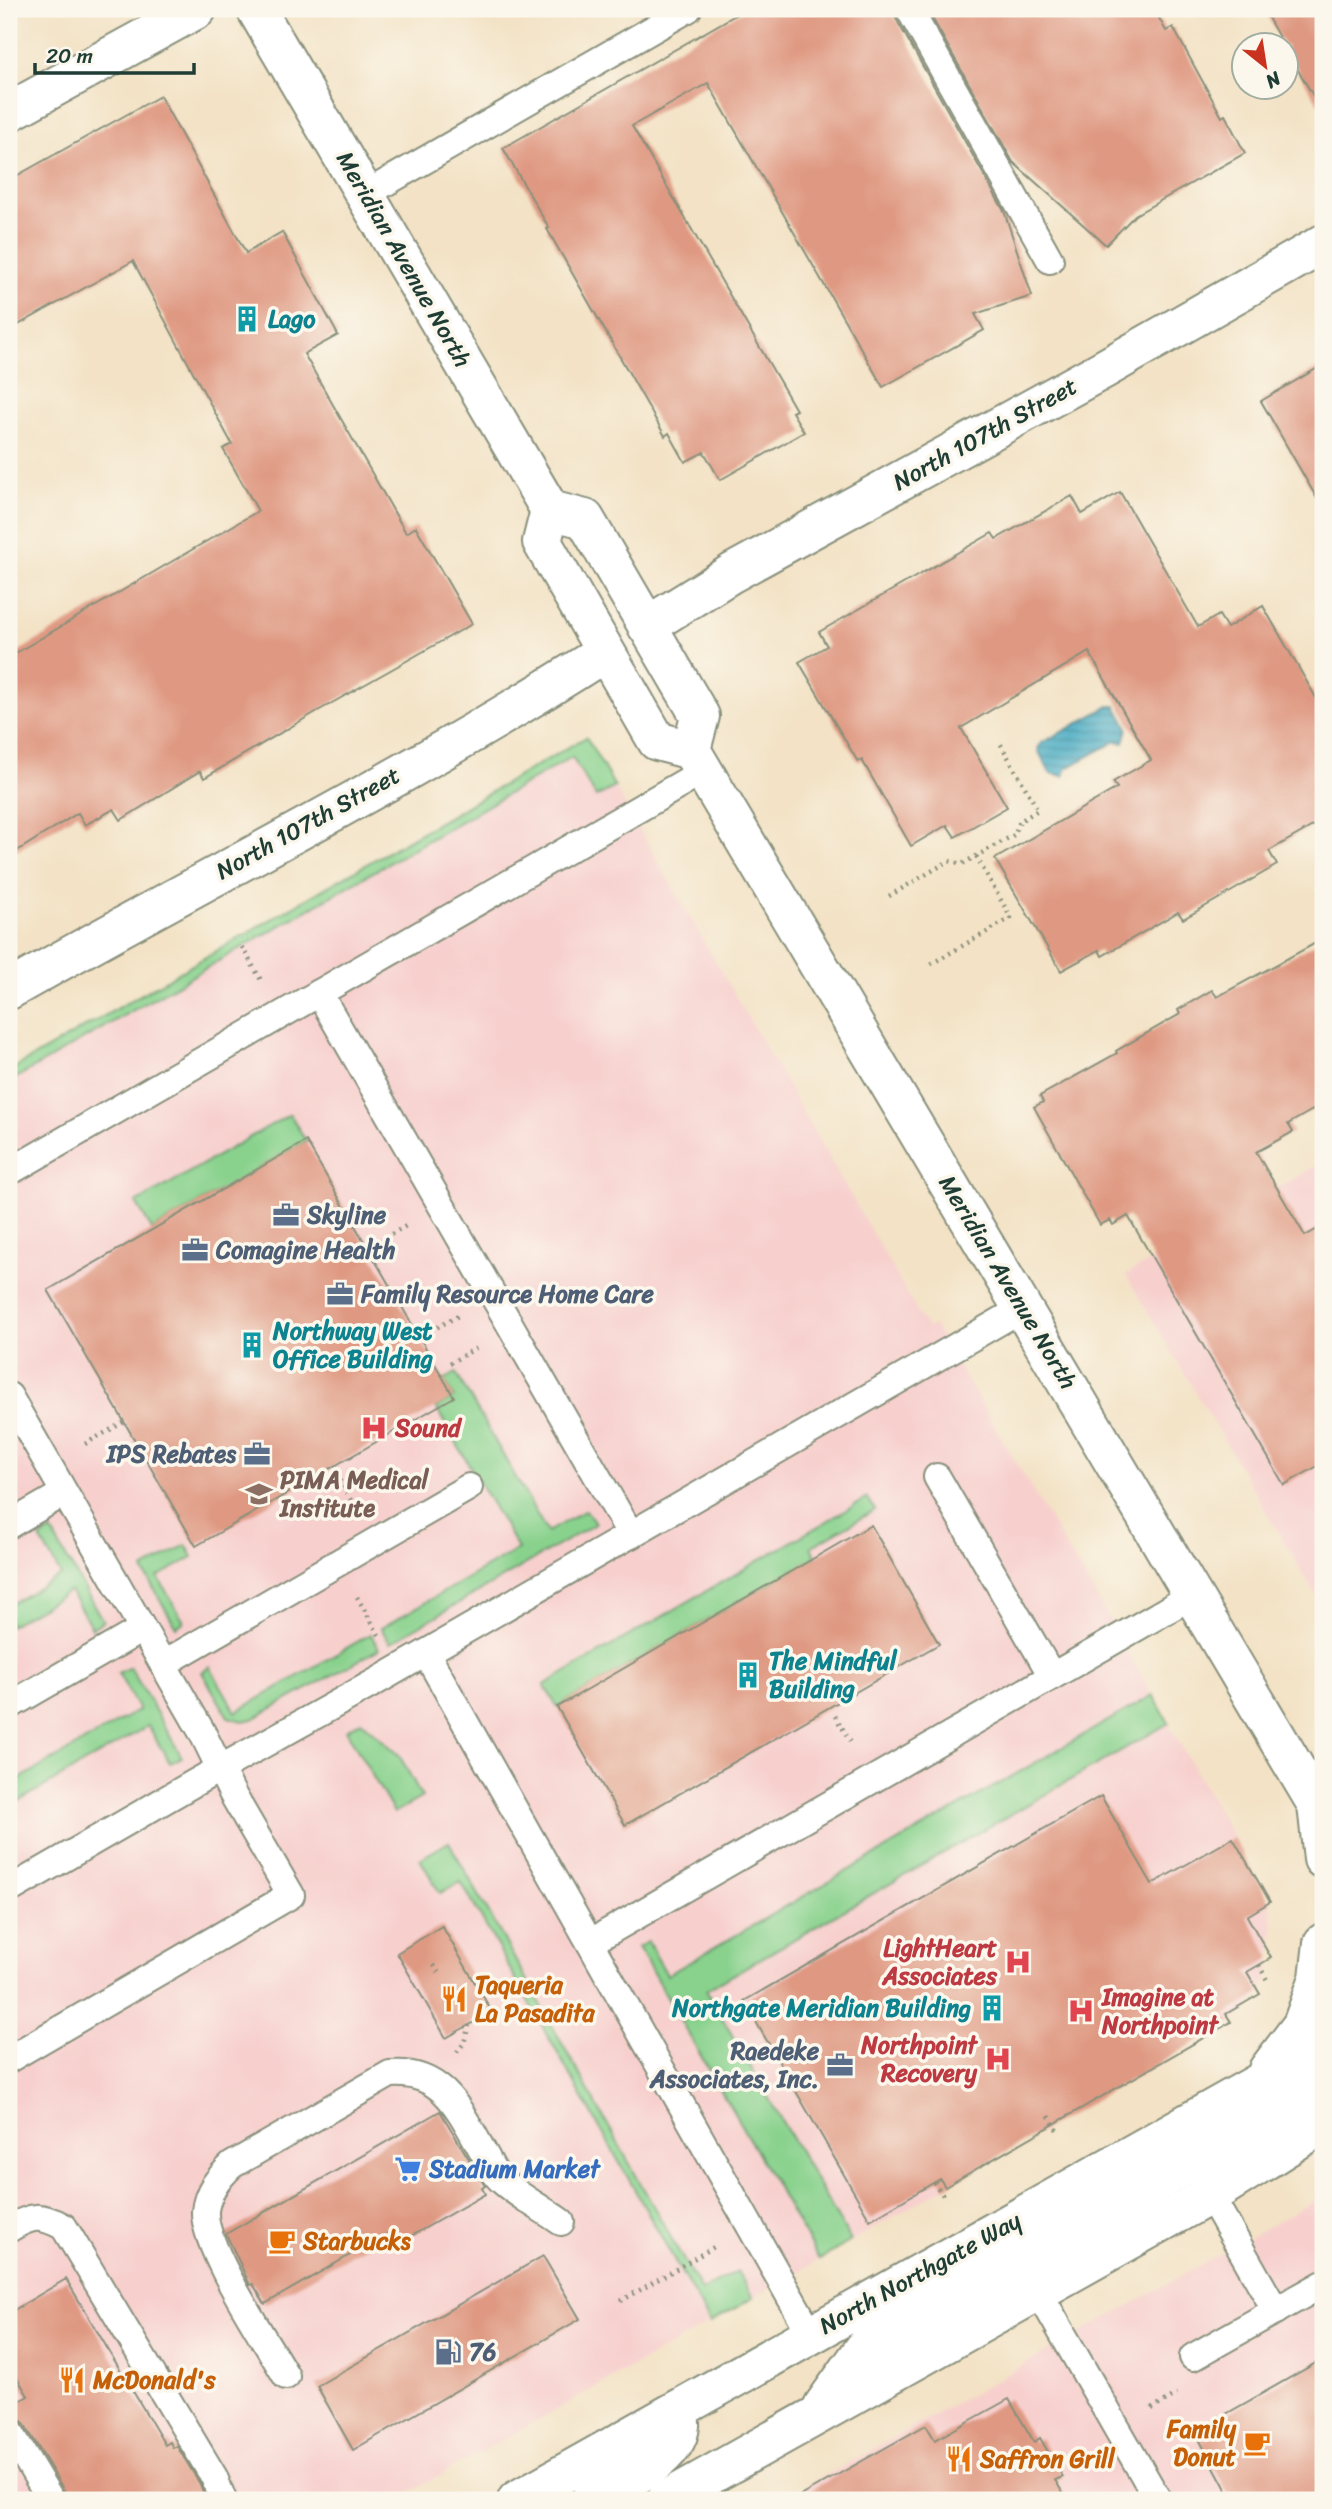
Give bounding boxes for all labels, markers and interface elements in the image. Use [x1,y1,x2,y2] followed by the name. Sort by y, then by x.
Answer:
[35,32,194,76] scale bar
[1230,32,1300,102] north arrow
[46,37,93,75] text: 20 m
[1259,62,1288,98] text: N
[325,143,483,375] street label: Meridian Avenue North
[268,298,316,340] place label: Lago
[232,304,262,334] building icon: Lago
[885,366,1085,502] street label: North 107th Street
[208,755,408,891] street label: North 107th Street
[927,1166,1089,1398] street label: Meridian Avenue North
[306,1194,387,1236] place label: Skyline
[271,1200,301,1230] office icon: Skyline
[215,1229,396,1271] place label: Comagine Health
[180,1235,210,1265] office icon: Comagine Health
[360,1273,654,1315] place label: Family Resource Home Care
[325,1279,355,1309] office icon: Family Resource Home Care
[272,1310,433,1380] place label: Northway West Office Building
[237,1330,267,1360] building icon: Northway West Office Building
[394,1407,463,1449] place label: Sound
[359,1413,389,1443] hospital icon: Sound
[105,1433,237,1475] place label: IPS Rebates
[242,1439,272,1469] office icon: IPS Rebates
[278,1459,429,1529] place label: PIMA Medical Institute
[244,1479,274,1509] school or university icon: PIMA Medical Institute
[769,1640,898,1710] place label: The Mindful Building
[733,1660,763,1690] building icon: The Mindful Building
[881,1927,998,1997] place label: LightHeart Associates
[1003,1947,1033,1977] hospital icon: LightHeart Associates
[475,1964,596,2034] place label: Taqueria La Pasadita
[1100,1976,1219,2046] place label: Imagine at Northpoint
[439,1984,469,2014] restaurant icon: Taqueria La Pasadita
[671,1987,971,2029] place label: Northgate Meridian Building
[977,1993,1007,2023] building icon: Northgate Meridian Building
[1066,1996,1096,2026] hospital icon: Imagine at Northpoint
[860,2024,978,2094] place label: Northpoint Recovery
[649,2030,820,2100] place label: Raedeke Associates, Inc.
[983,2044,1013,2074] hospital icon: Northpoint Recovery
[825,2050,855,2080] office icon: Raedeke Associates, Inc.
[428,2148,601,2190] place label: Stadium Market
[393,2154,423,2184] supermarket icon: Stadium Market
[811,2200,1030,2346] street label: North Northgate Way
[302,2220,412,2262] place label: Starbucks
[267,2226,297,2256] cafe icon: Starbucks
[469,2331,496,2373] place label: 76
[433,2337,463,2367] fuel station icon: 76
[92,2359,217,2401] place label: McDonald's
[57,2365,87,2395] restaurant icon: McDonald's
[1166,2408,1237,2478] place label: Family Donut
[1242,2428,1272,2458] cafe icon: Family Donut
[979,2438,1116,2480] place label: Saffron Grill
[944,2444,974,2474] restaurant icon: Saffron Grill

